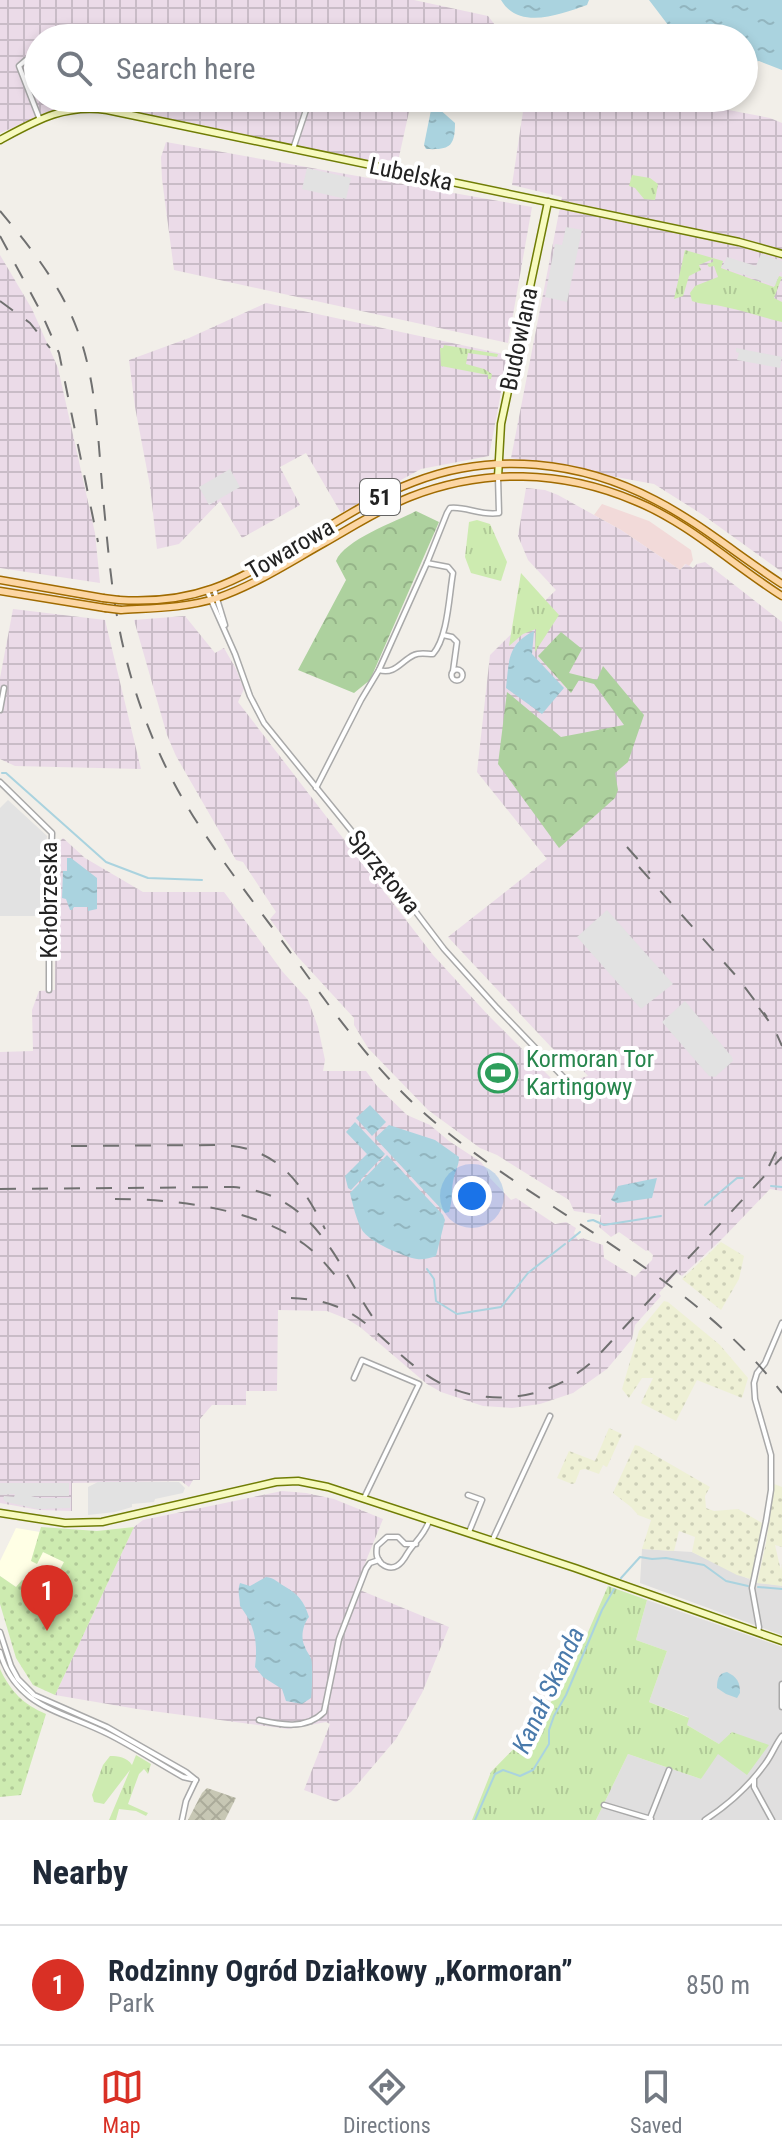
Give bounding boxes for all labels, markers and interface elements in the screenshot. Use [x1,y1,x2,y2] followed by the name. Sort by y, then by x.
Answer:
[24,24,758,112] search box
[52,46,96,90] icon: search
[116,51,256,86] text: Search here
[367,152,455,196] street label: Lubelska
[494,285,544,393] street label: Budowlana
[360,479,400,515] road number: 51
[241,513,339,585] street label: Towarowa
[342,825,426,919] street label: Sprzętowa
[35,842,63,958] street label: Kołobrzeska
[526,1045,654,1101] place label: Kormoran Tor Kartingowy
[477,1052,519,1094] sports icon: Kormoran Tor Kartingowy
[452,1176,492,1216] your location
[21,1565,73,1631] pin: 1
[506,1622,590,1758] water label: Kanał Skanda
[32,1852,128,1892] text: Nearby
[108,1953,573,1988] text: Rodzinny Ogród Działkowy „Kormoran”
[51,1970,65,2000] text: 1
[686,1970,750,2000] text: 850 m
[108,1988,154,2018] text: Park
[100,2065,144,2138] tab: Map
[343,2065,431,2138] tab: Directions
[630,2065,682,2138] tab: Saved

